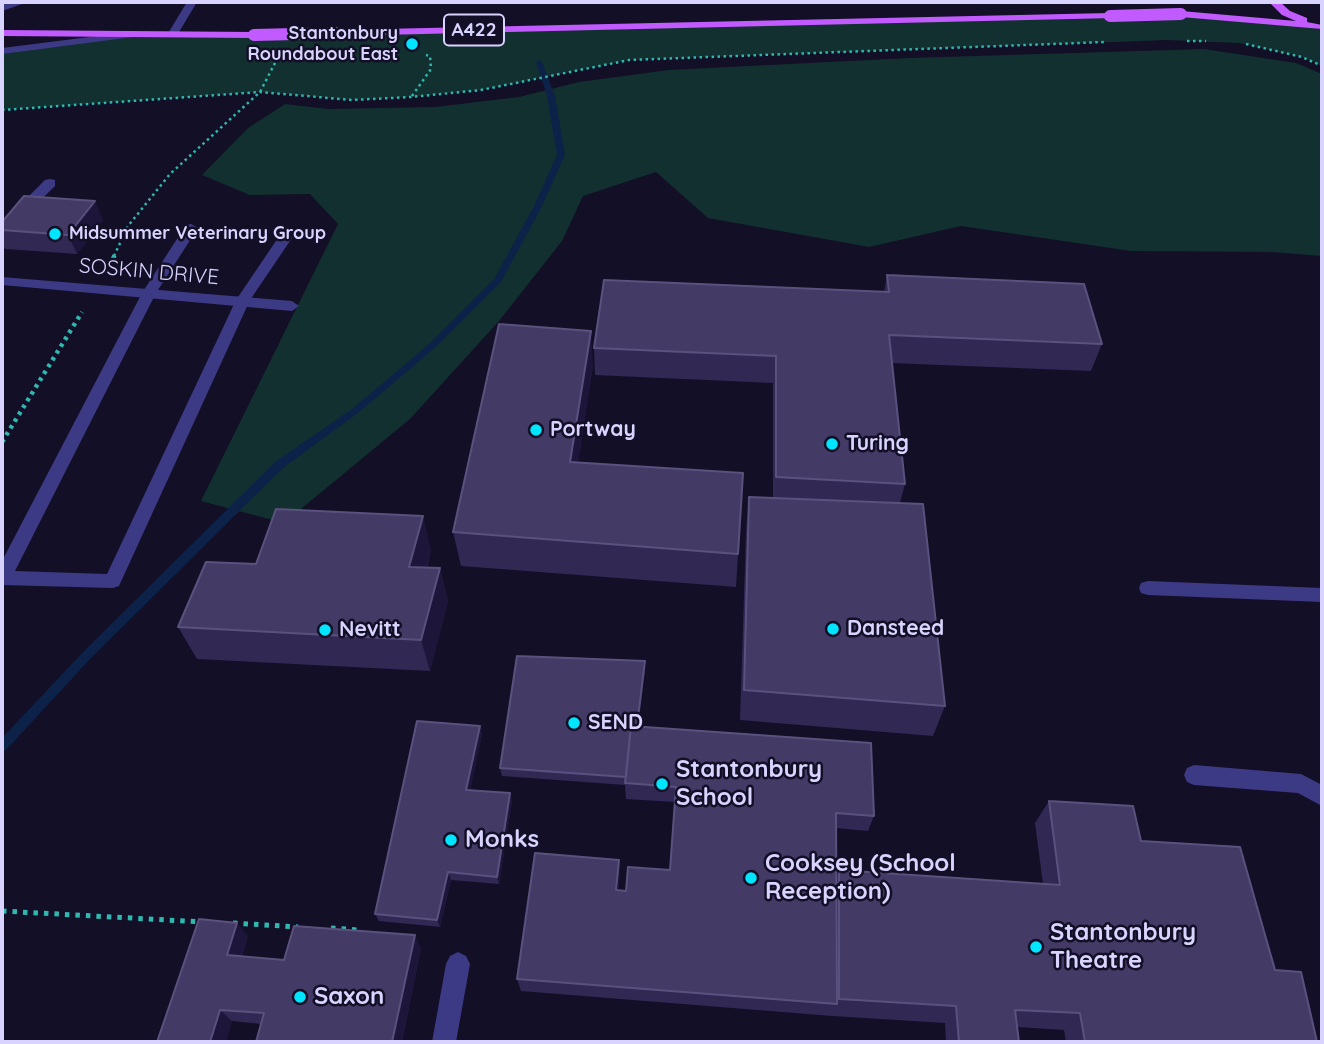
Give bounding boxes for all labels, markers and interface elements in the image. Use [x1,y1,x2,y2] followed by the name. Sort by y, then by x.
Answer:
[444,14,504,46] road number: A422
[247,23,398,66] place label: Stantonbury Roundabout East
[404,36,420,52] marker: Stantonbury Roundabout East
[69,223,326,245] place label: Midsummer Veterinary Group
[47,226,63,242] marker: Midsummer Veterinary Group
[78,253,220,291] street label: SOSKIN DRIVE
[550,417,636,443] place label: Portway
[528,422,544,438] marker: Portway
[846,431,909,457] place label: Turing
[824,436,840,452] marker: Turing
[847,616,944,642] place label: Dansteed
[339,617,401,643] place label: Nevitt
[825,621,841,637] marker: Dansteed
[317,622,333,638] marker: Nevitt
[588,710,643,736] place label: SEND
[566,715,582,731] marker: SEND
[676,756,822,812] place label: Stantonbury School
[654,776,670,792] marker: Stantonbury School
[465,826,539,854] place label: Monks
[443,832,459,848] marker: Monks
[765,850,956,906] place label: Cooksey (School Reception)
[743,870,759,886] marker: Cooksey (School Reception)
[1050,919,1196,975] place label: Stantonbury Theatre
[1028,939,1044,955] marker: Stantonbury Theatre
[314,983,384,1011] place label: Saxon
[292,989,308,1005] marker: Saxon

